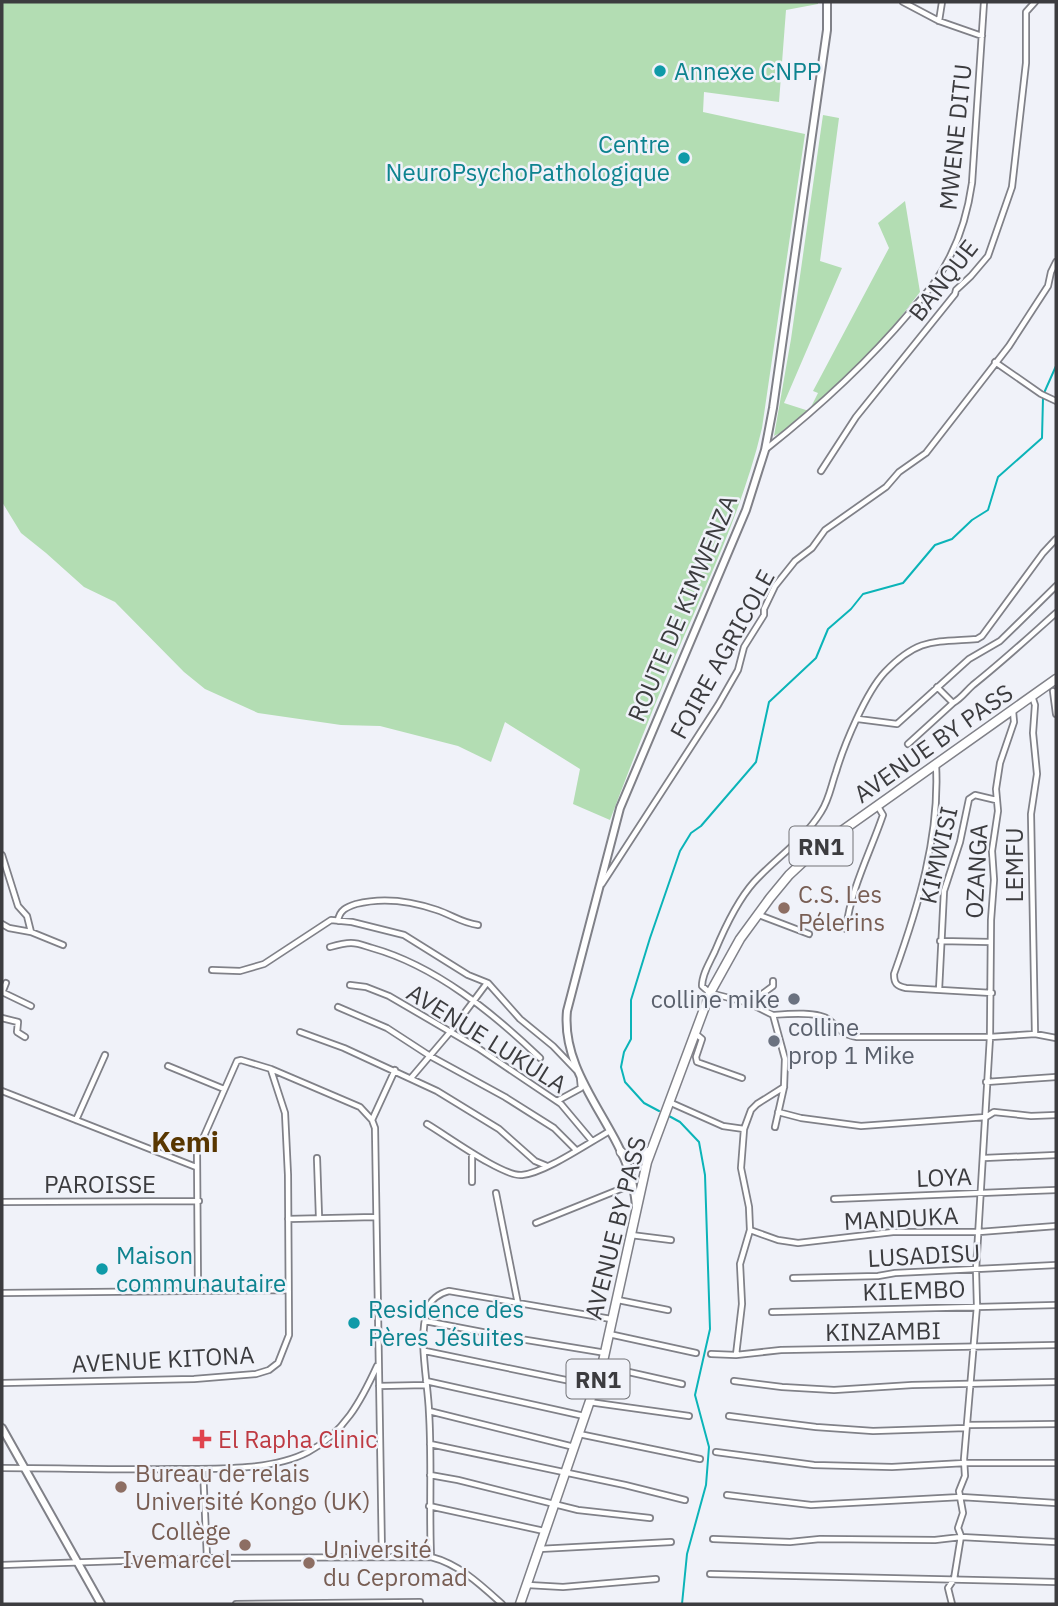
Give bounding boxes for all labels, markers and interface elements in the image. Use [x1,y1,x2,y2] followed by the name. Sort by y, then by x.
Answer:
[674,55,821,87] place label: Annexe CNPP
[931,62,979,212] street label: MWENE DITU
[652,63,668,79] marker: Annexe CNPP
[386,128,670,188] place label: Centre NeuroPsychoPathologique
[676,150,692,166] marker: Centre NeuroPsychoPathologique
[901,233,985,327] street label: BANQUE
[620,490,744,726] street label: ROUTE DE KIMWENZA
[662,564,782,744] street label: FOIRE AGRICOLE
[847,676,1019,810] street label: AVENUE BY PASS
[911,803,965,907] street label: KIMWISI
[958,823,994,919] street label: OZANGA
[790,826,852,866] road number: RN1
[998,827,1030,903] street label: LEMFU
[798,878,885,938] place label: C.S. Les Pélerins
[776,900,792,916] marker: C.S. Les Pélerins
[401,976,573,1100] street label: AVENUE LUKULA
[651,983,780,1015] place label: colline mike
[786,991,802,1007] marker: colline mike
[788,1011,915,1071] place label: colline prop 1 Mike
[766,1033,782,1049] marker: colline prop 1 Mike
[151,1123,219,1160] district label: Kemi
[577,1133,653,1323] street label: AVENUE BY PASS
[916,1160,972,1194] street label: LOYA
[44,1168,156,1200] street label: PAROISSE
[843,1199,959,1237] street label: MANDUKA
[867,1236,981,1274] street label: LUSADISU
[116,1239,286,1299] place label: Maison communautaire
[94,1261,110,1277] marker: Maison communautaire
[862,1272,966,1308] street label: KILEMBO
[368,1293,524,1353] place label: Residence des Pères Jésuites
[825,1314,941,1348] street label: KINZAMBI
[346,1315,362,1331] marker: Residence des Pères Jésuites
[71,1338,255,1380] street label: AVENUE KITONA
[566,1360,630,1398] road number: RN1
[218,1423,377,1455] place label: El Rapha Clinic
[192,1429,212,1449] marker: El Rapha Clinic
[135,1457,371,1517] place label: Bureau de relais Université Kongo (UK)
[113,1479,129,1495] marker: Bureau de relais Université Kongo (UK)
[123,1515,231,1575] place label: Collège Ivemarcel
[323,1533,468,1593] place label: Université du Cepromad
[237,1537,253,1553] marker: Collège Ivemarcel
[301,1555,317,1571] marker: Université du Cepromad

